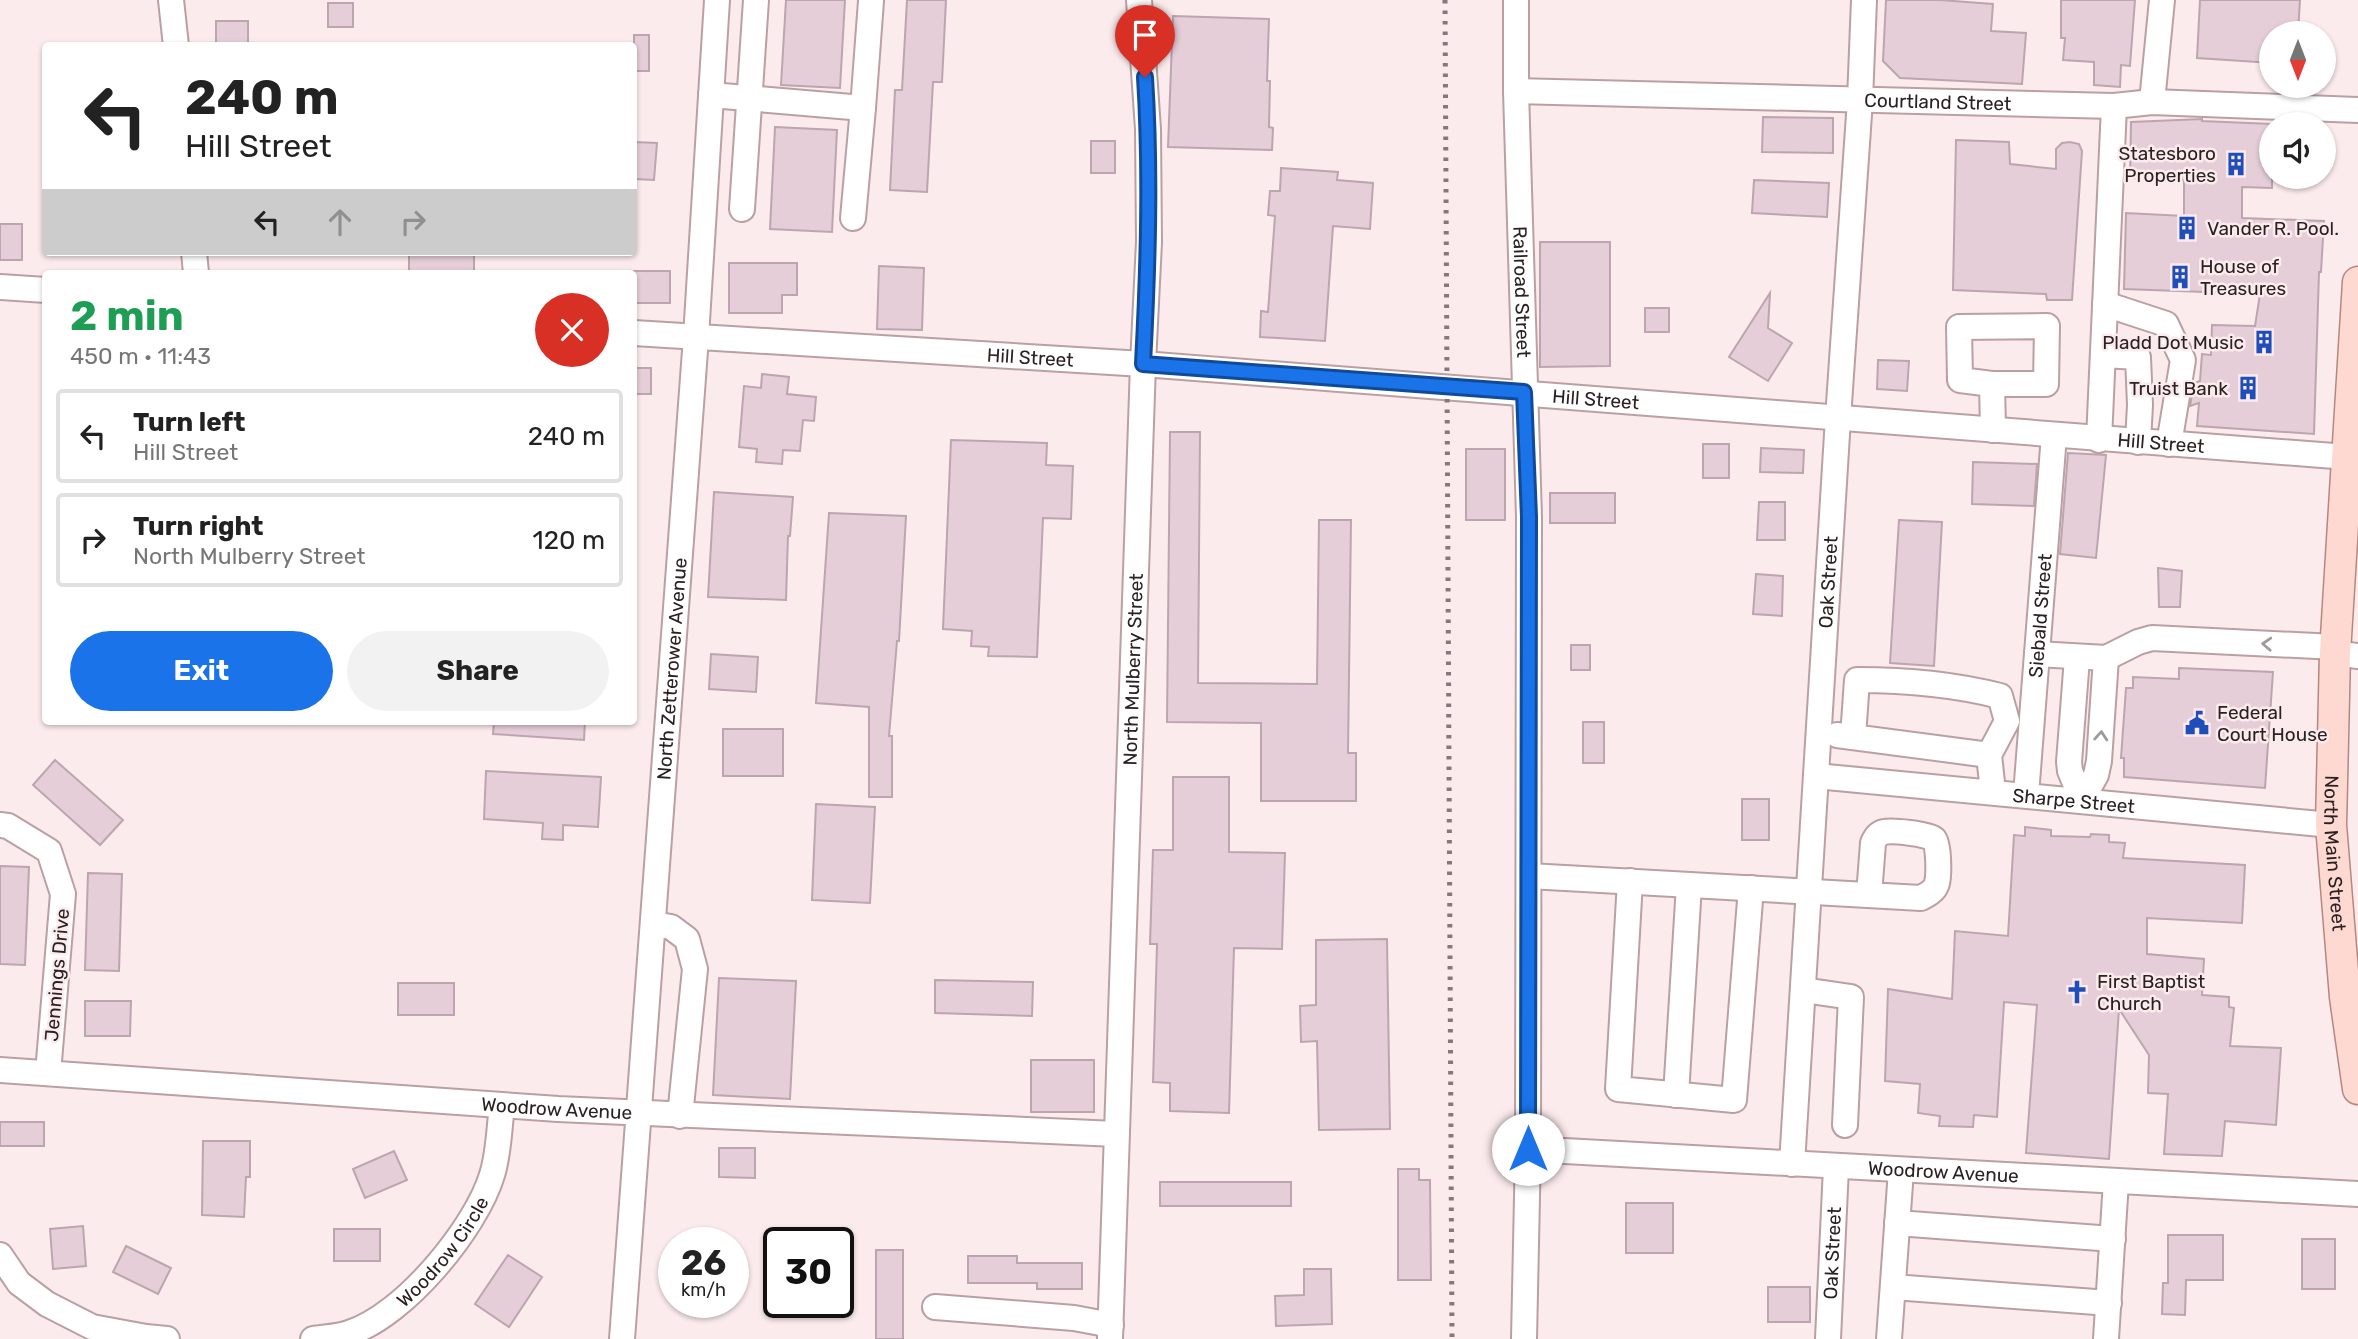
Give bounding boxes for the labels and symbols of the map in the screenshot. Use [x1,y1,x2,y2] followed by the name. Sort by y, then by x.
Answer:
[1115,5,1175,77] pin
[2259,21,2336,98] north arrow
[1864,88,2012,115] street label: Courtland Street
[2118,142,2216,187] place label: Statesboro Properties
[2222,150,2250,178] building icon: Statesboro Properties
[2173,214,2201,242] building icon: Vander R. Pool.
[2207,217,2339,240] place label: Vander R. Pool.
[1509,226,1536,359] street label: Railroad Street
[2200,255,2286,300] place label: House of Treasures
[2166,263,2194,291] building icon: House of Treasures
[2250,328,2278,356] building icon: Pladd Dot Music
[2102,331,2244,354] place label: Pladd Dot Music
[986,343,1075,371] street label: Hill Street
[2234,374,2262,402] building icon: Truist Bank
[2129,377,2228,400] place label: Truist Bank
[1551,384,1641,414] street label: Hill Street
[2117,428,2206,457] street label: Hill Street
[1814,535,1842,629] street label: Oak Street
[2024,552,2056,678] street label: Siebald Street
[652,557,691,781] street label: North Zetterower Avenue
[1118,572,1147,766] street label: North Mulberry Street
[2262,636,2273,651] one-way arrow
[2217,701,2328,746] place label: Federal Court House
[2183,709,2211,737] public building icon: Federal Court House
[2093,730,2108,741] one-way arrow
[2319,775,2351,933] street label: North Main Street
[2012,783,2137,818] street label: Sharpe Street
[40,908,74,1042] street label: Jennings Drive
[2097,970,2206,1015] place label: First Baptist Church
[2063,978,2091,1006] church icon: First Baptist Church
[480,1092,633,1124] street label: Woodrow Avenue
[1491,1112,1565,1186] position arrow
[1867,1156,2020,1187] street label: Woodrow Avenue
[392,1192,493,1312] street label: Woodrow Circle
[1818,1206,1846,1300] street label: Oak Street
[763,1227,854,1318] speed limit sign: 30

